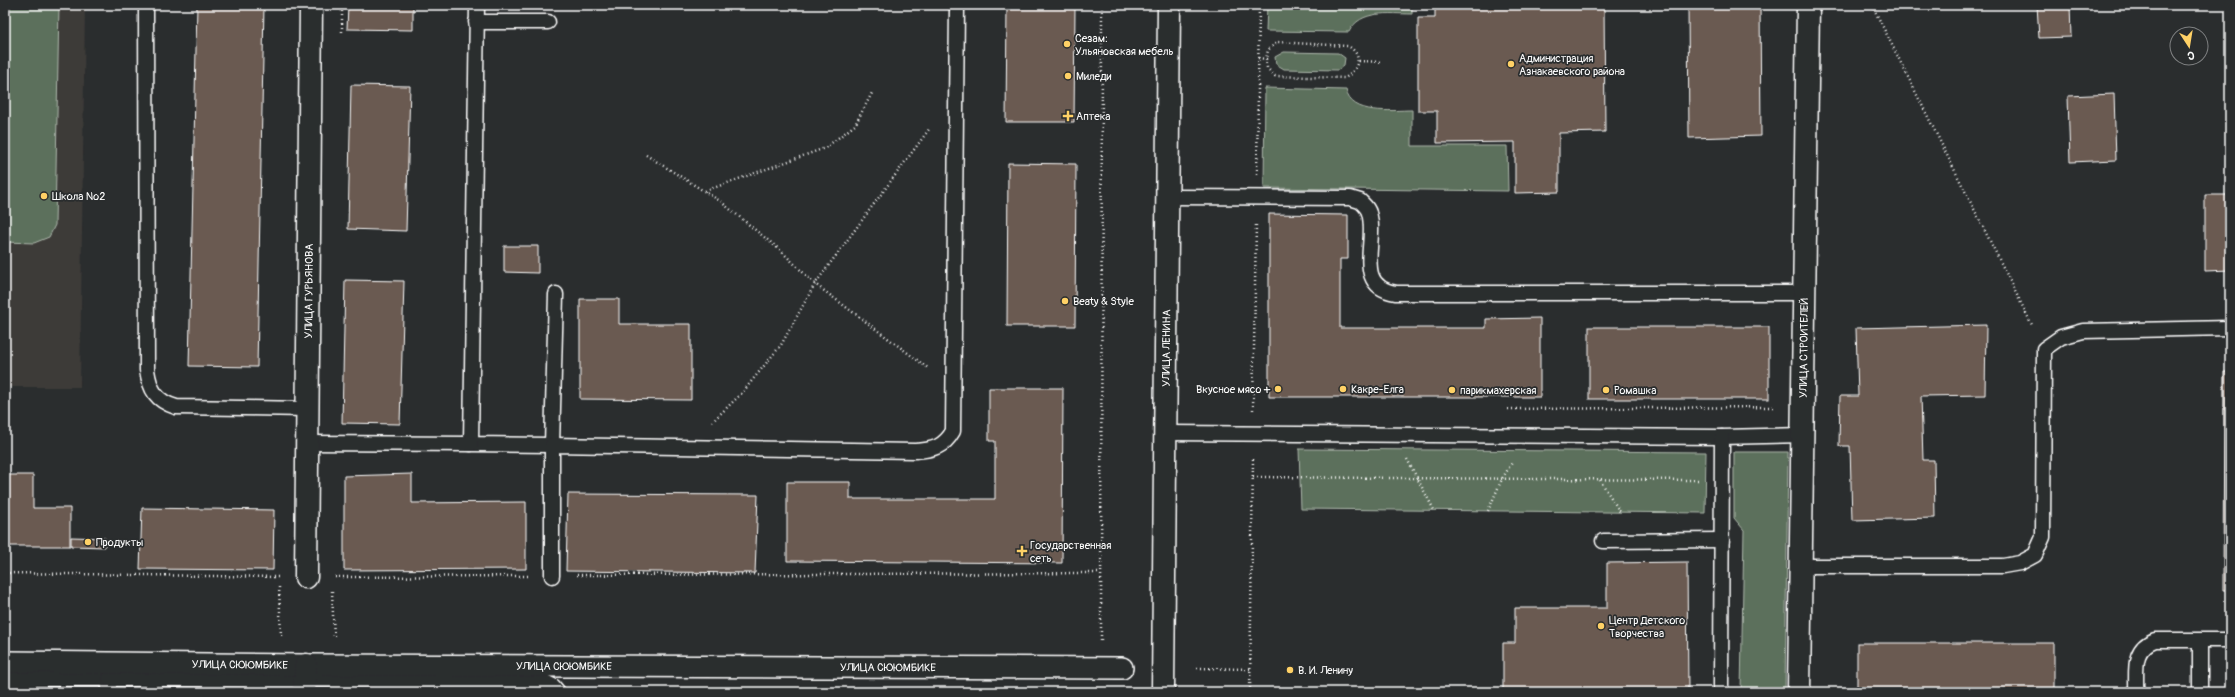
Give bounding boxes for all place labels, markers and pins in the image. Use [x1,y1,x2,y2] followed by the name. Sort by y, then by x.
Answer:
[1075,32,1174,58] place label: Сезам: Ульяновская мебель
[1062,39,1072,49] marker: Сезам: Ульяновская мебель
[1519,52,1625,78] place label: Администрация Азнакаевского района
[1506,59,1516,69] marker: Администрация Азнакаевского района
[1076,70,1112,83] place label: Миледи
[1063,71,1073,81] marker: Миледи
[1076,110,1110,123] place label: Аптека
[1063,111,1073,121] marker: Аптека
[52,190,105,203] place label: Школа №2
[39,191,49,201] marker: Школа №2
[1073,295,1134,308] place label: Beaty & Style
[1060,296,1070,306] marker: Beaty & Style
[1196,383,1271,396] place label: Вкусное мясо +
[1351,383,1404,396] place label: Какре-Елга
[1273,384,1283,394] marker: Вкусное мясо +
[1338,384,1348,394] marker: Какре-Елга
[1460,384,1537,397] place label: парикмахерская
[1614,384,1656,397] place label: Ромашка
[1447,385,1457,395] marker: парикмахерская
[1601,385,1611,395] marker: Ромашка
[96,536,143,549] place label: Продукты
[83,537,93,547] marker: Продукты
[1030,539,1111,565] place label: Государственная сеть
[1017,546,1027,556] marker: Государственная сеть
[1609,614,1685,640] place label: Центр Детского Творчества
[1596,621,1606,631] marker: Центр Детского Творчества
[1298,664,1353,677] place label: В. И. Ленину
[1285,665,1295,675] marker: В. И. Ленину

